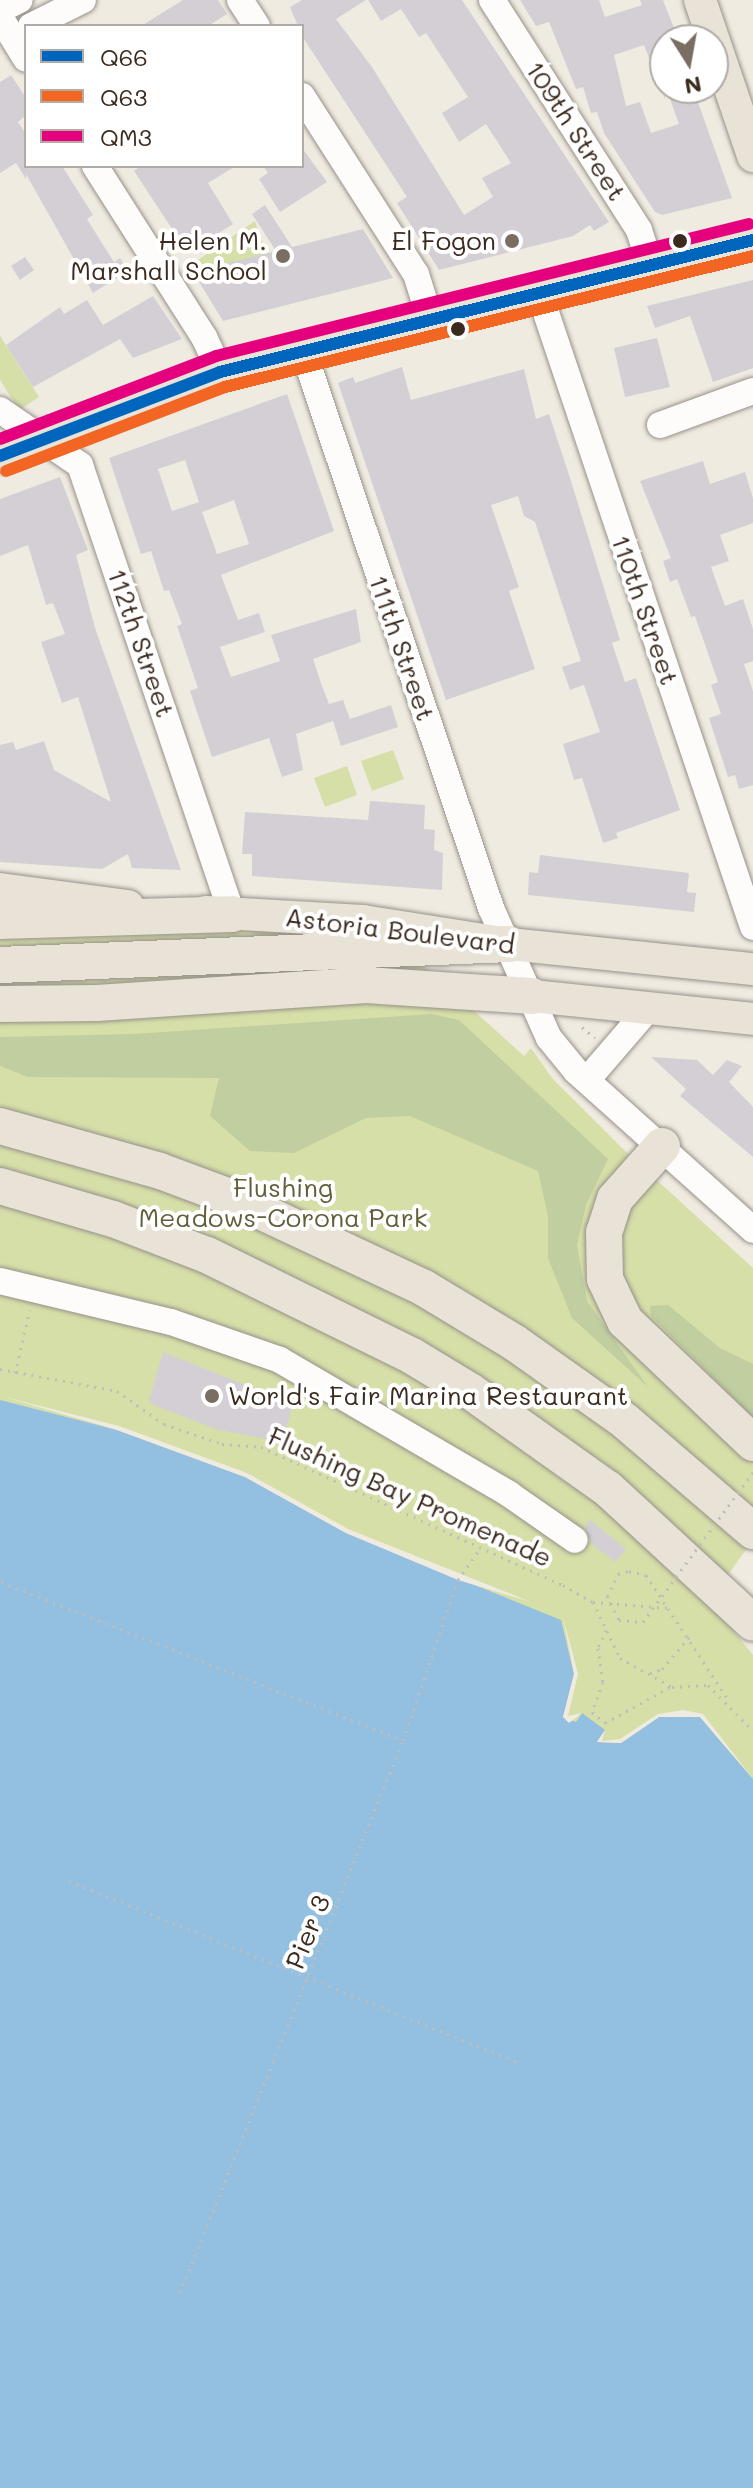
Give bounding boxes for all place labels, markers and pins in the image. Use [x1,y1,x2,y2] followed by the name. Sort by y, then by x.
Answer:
[70,225,267,286] place label: Helen M. Marshall School
[391,225,496,257] place label: El Fogon
[503,232,521,250] marker: El Fogon
[672,233,688,249] unlabelled marker
[274,247,292,265] marker: Helen M. Marshall School
[450,321,466,337] unlabelled marker
[228,1380,628,1412] place label: World's Fair Marina Restaurant
[203,1387,221,1405] marker: World's Fair Marina Restaurant

